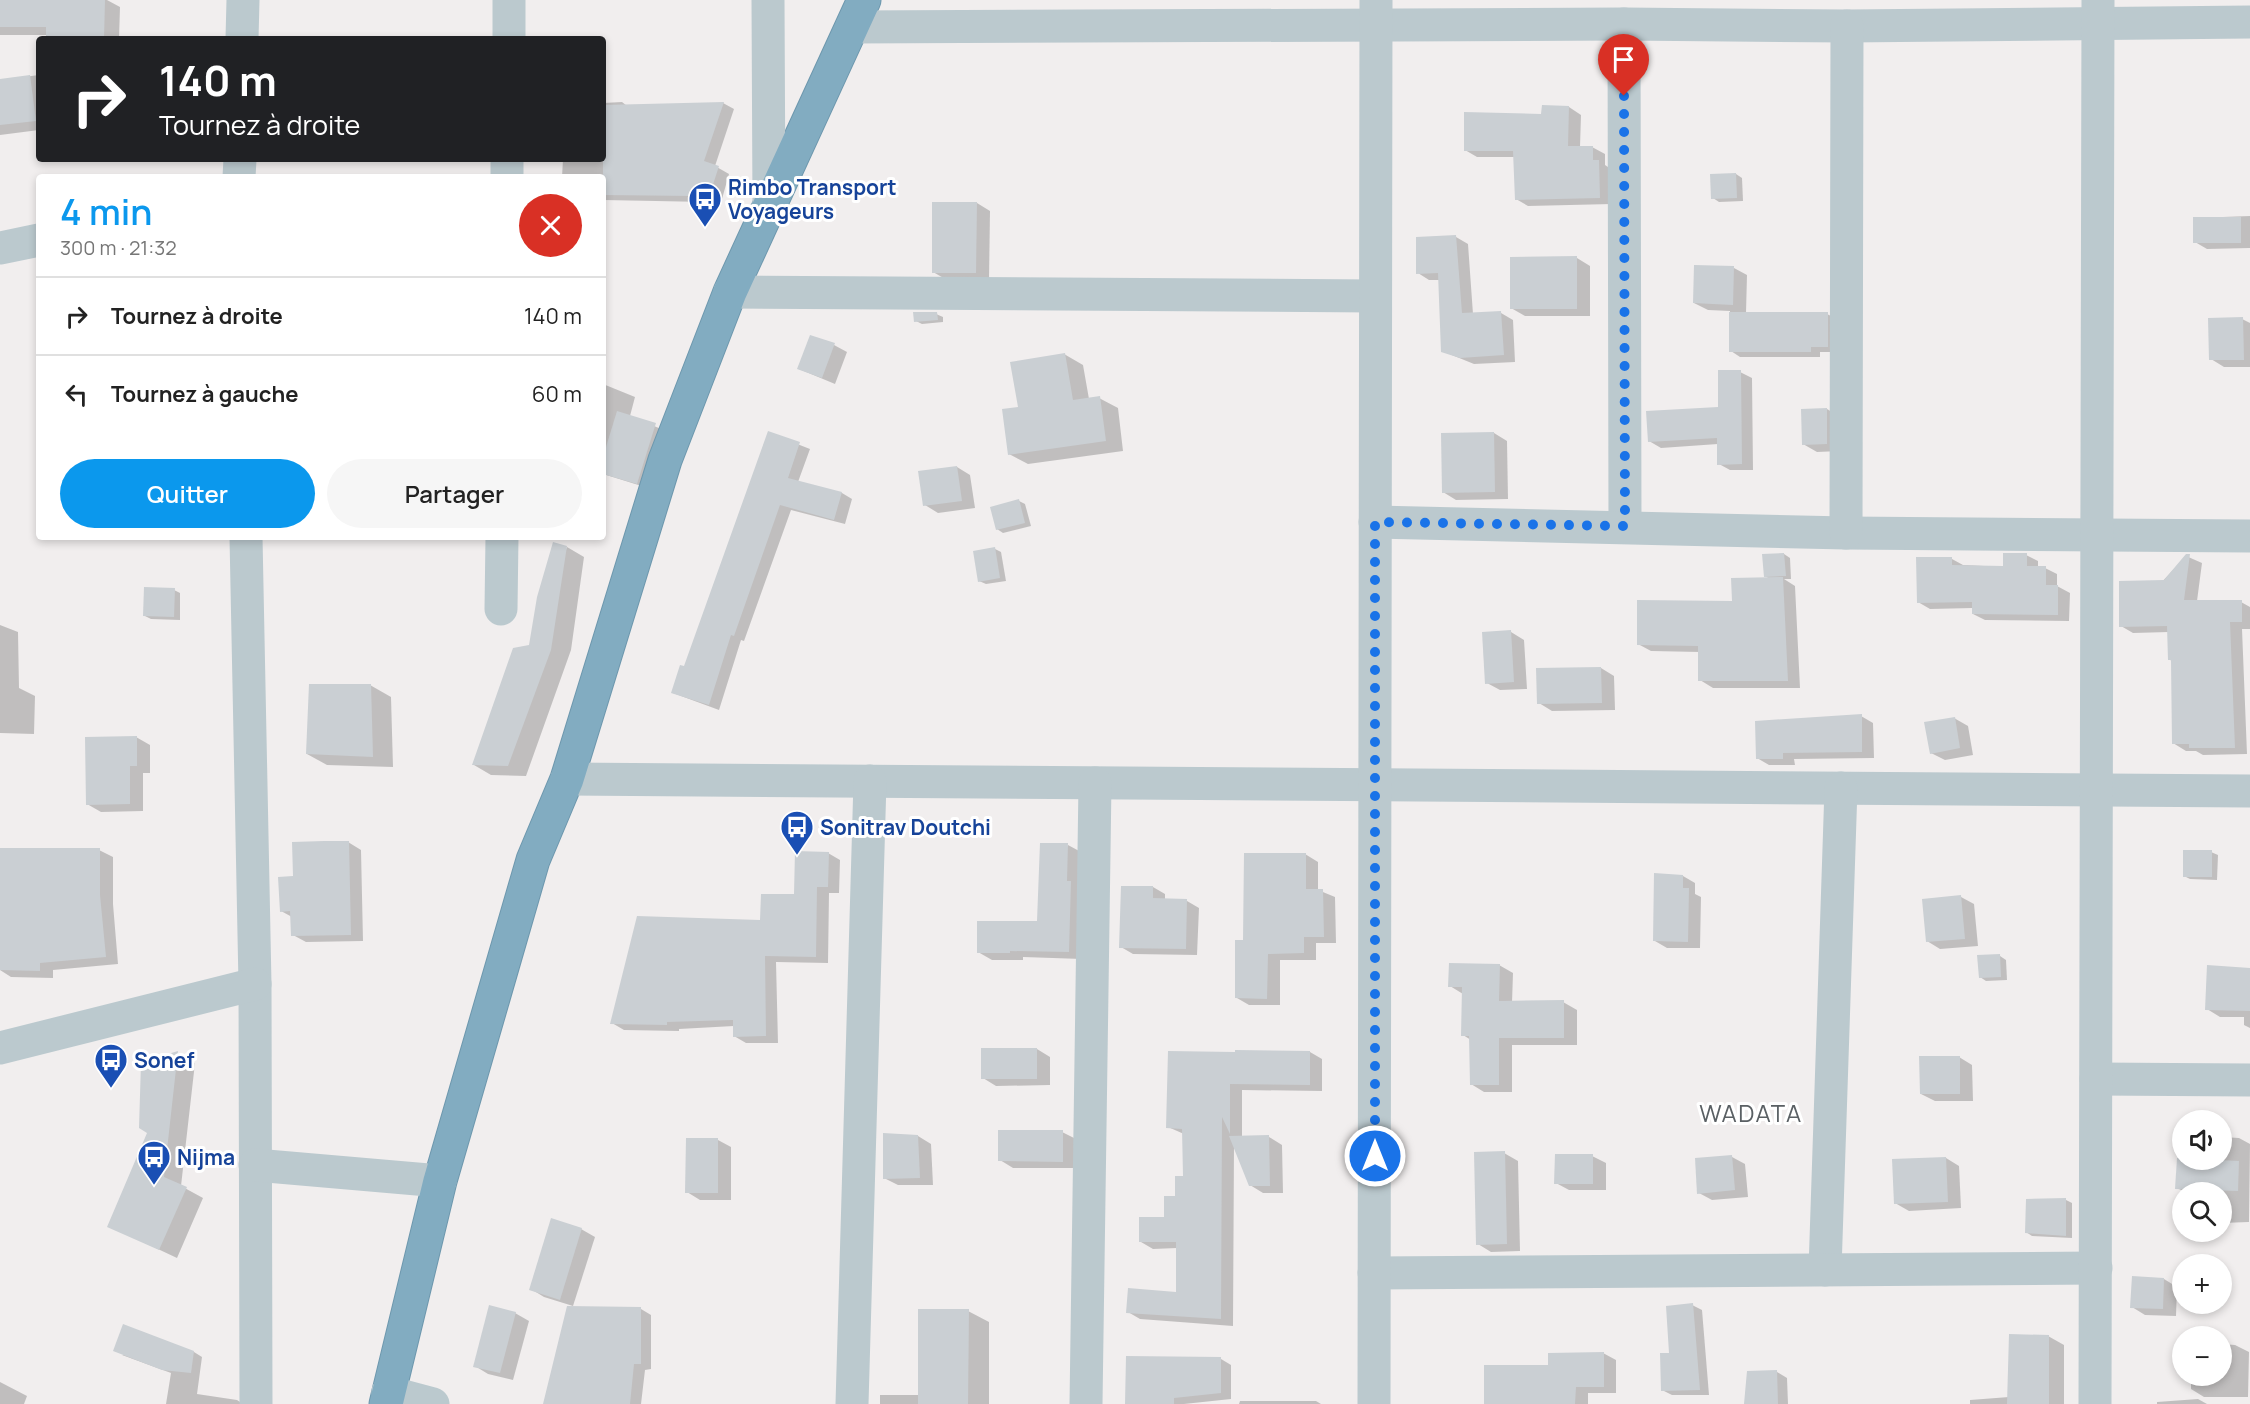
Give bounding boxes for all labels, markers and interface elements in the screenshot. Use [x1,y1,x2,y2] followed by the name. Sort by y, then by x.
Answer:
[1598,34,1649,96] pin
[1607,43,1640,76] icon: arrive
[159,51,277,109] text: 140 m
[60,60,138,138] icon: right
[159,106,360,143] text: Tournez à droite
[728,173,897,225] place label: Rimbo Transport Voyageurs
[687,181,723,228] bus stop icon: Rimbo Transport Voyageurs
[60,187,152,236] text: 4 min
[519,194,582,257] button: close
[60,234,177,261] text: 300 m · 21:32
[60,300,93,333] icon: right
[111,301,283,331] text: Tournez à droite
[524,301,582,331] text: 140 m
[60,378,93,411] icon: left
[111,379,298,409] text: Tournez à gauche
[532,379,582,409] text: 60 m
[60,459,315,528] button: Quitter
[327,459,582,528] button: Partager
[779,809,815,856] bus stop icon: Sonitrav Doutchi
[820,813,991,841] place label: Sonitrav Doutchi
[93,1042,129,1089] bus stop icon: Sonef
[134,1046,194,1074] place label: Sonef
[1699,1096,1803,1129] district label: WADATA
[2172,1110,2232,1386] map controls
[2172,1110,2232,1170] button: sound
[1343,1124,1407,1188] position arrow
[136,1139,172,1186] bus stop icon: Nijma
[177,1143,235,1171] place label: Nijma
[2172,1182,2232,1242] button: search
[2172,1254,2232,1314] button: +
[2172,1326,2232,1386] button: −

